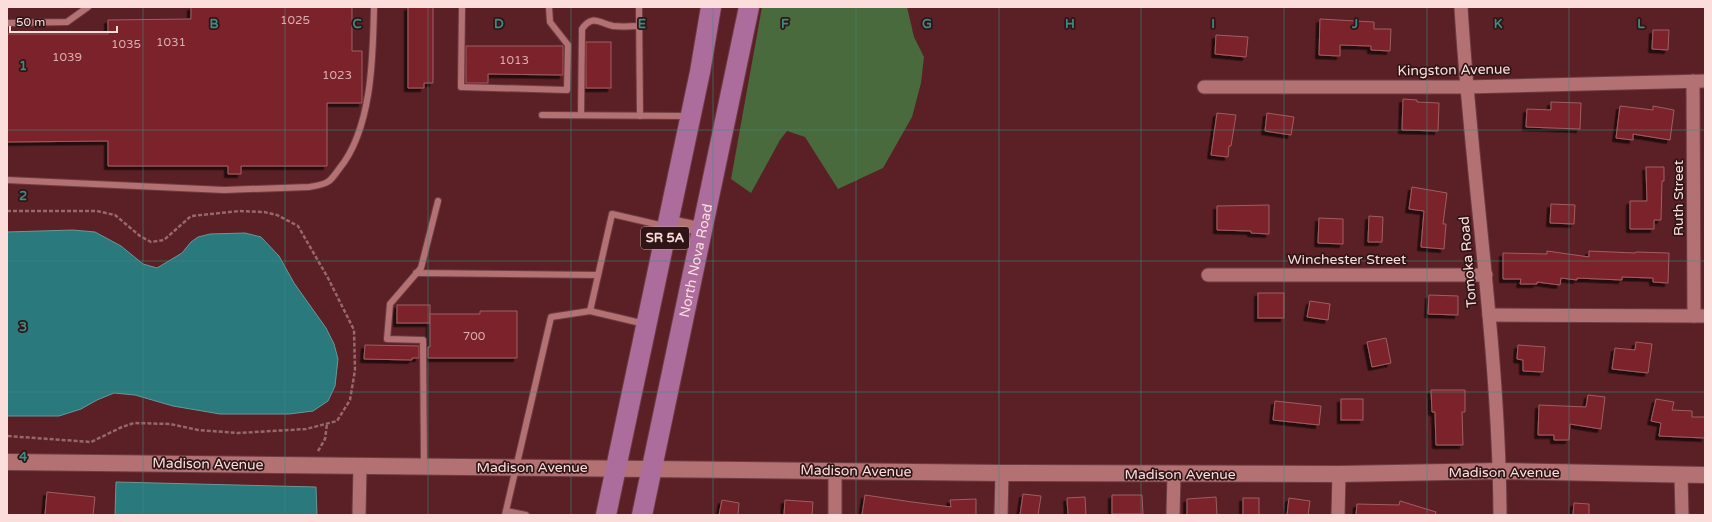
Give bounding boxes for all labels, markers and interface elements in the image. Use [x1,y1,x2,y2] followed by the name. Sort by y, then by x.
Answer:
[10,8,117,34] scale bar
[280,13,310,27] house number: 1025
[16,15,45,29] text: 50 m
[209,16,219,32] text: B
[352,16,362,32] text: C
[494,16,504,32] text: D
[638,16,646,32] text: E
[781,16,789,32] text: F
[922,16,932,32] text: G
[1065,16,1075,32] text: H
[1211,16,1215,32] text: I
[1351,16,1358,32] text: J
[1494,16,1503,32] text: K
[1637,16,1645,32] text: L
[156,35,186,49] house number: 1031
[111,37,141,51] house number: 1035
[52,50,82,64] house number: 1039
[499,53,529,67] house number: 1013
[19,58,27,74] text: 1
[1397,61,1511,79] street label: Kingston Avenue
[322,68,352,82] house number: 1023
[1670,159,1687,236] street label: Ruth Street
[19,188,27,204] text: 2
[675,202,716,319] street label: North Nova Road
[1456,216,1480,308] street label: Tomoka Road
[641,227,689,249] road number: SR 5A
[1288,251,1407,268] street label: Winchester Street
[19,319,27,335] text: 3
[463,329,486,343] house number: 700
[19,449,28,465] text: 4
[152,455,264,473] street label: Madison Avenue
[476,459,588,476] street label: Madison Avenue
[800,462,912,480] street label: Madison Avenue
[1448,464,1560,481] street label: Madison Avenue
[1124,466,1236,483] street label: Madison Avenue

